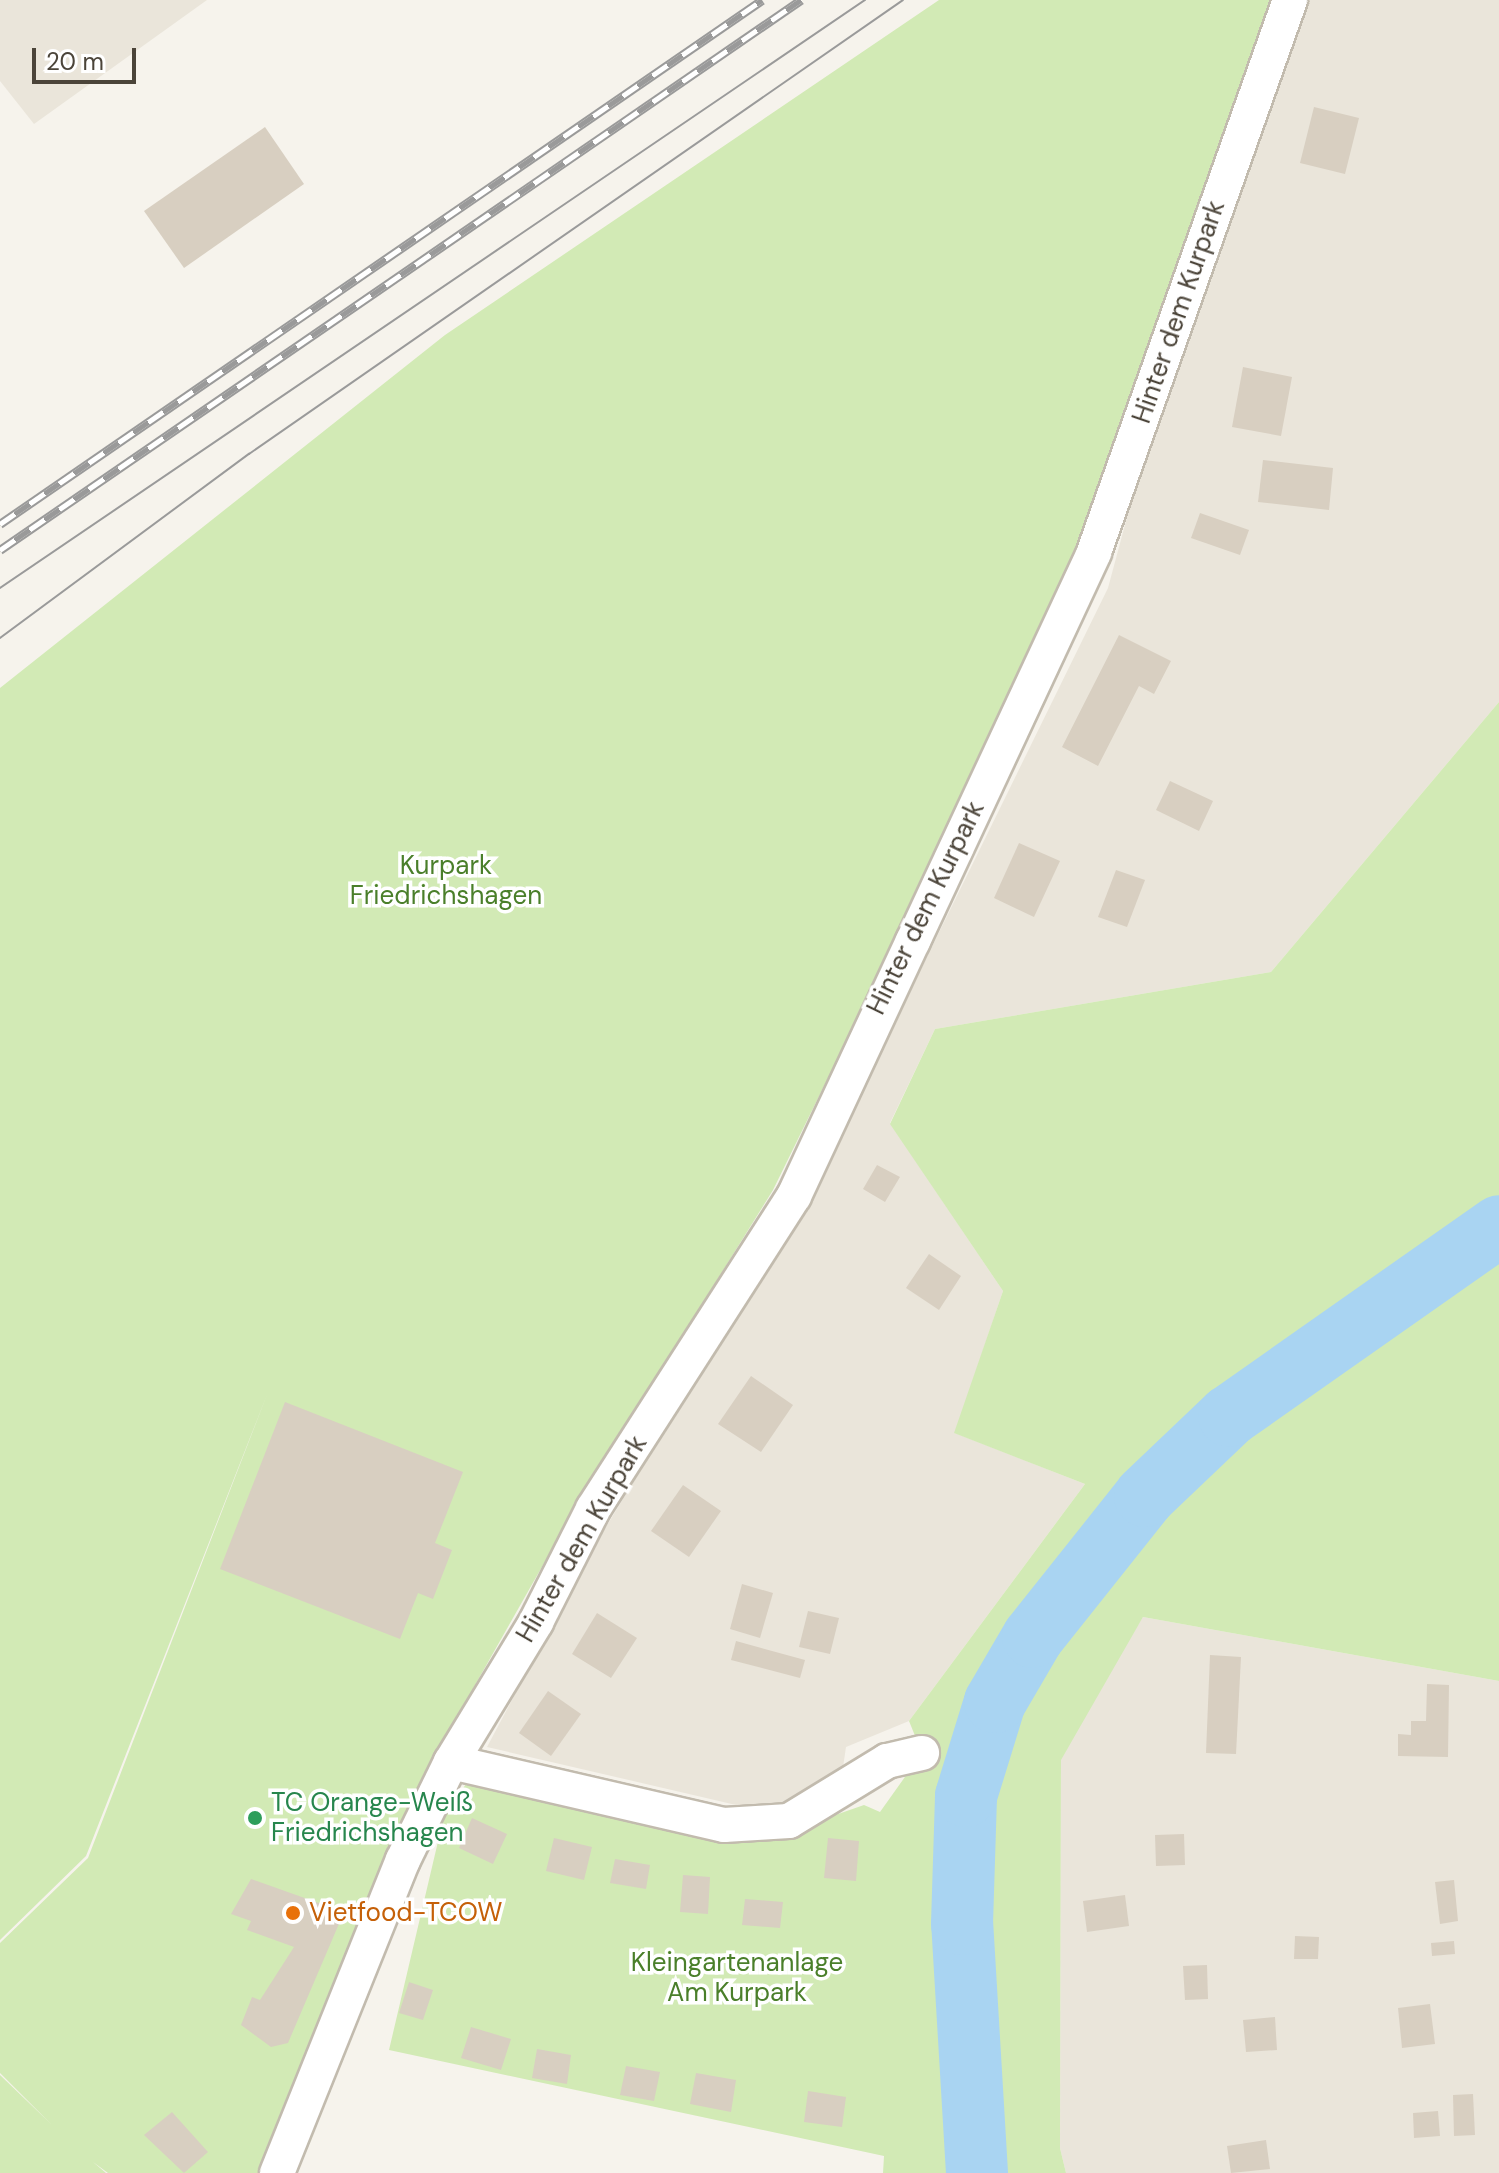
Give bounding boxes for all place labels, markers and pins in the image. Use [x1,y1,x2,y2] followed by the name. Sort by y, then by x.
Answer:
[271,1787,473,1848] place label: TC Orange-Weiß Friedrichshagen
[246,1809,264,1827] marker: TC Orange-Weiß Friedrichshagen
[309,1897,502,1929] place label: Vietfood-TCOW
[284,1904,302,1922] marker: Vietfood-TCOW

